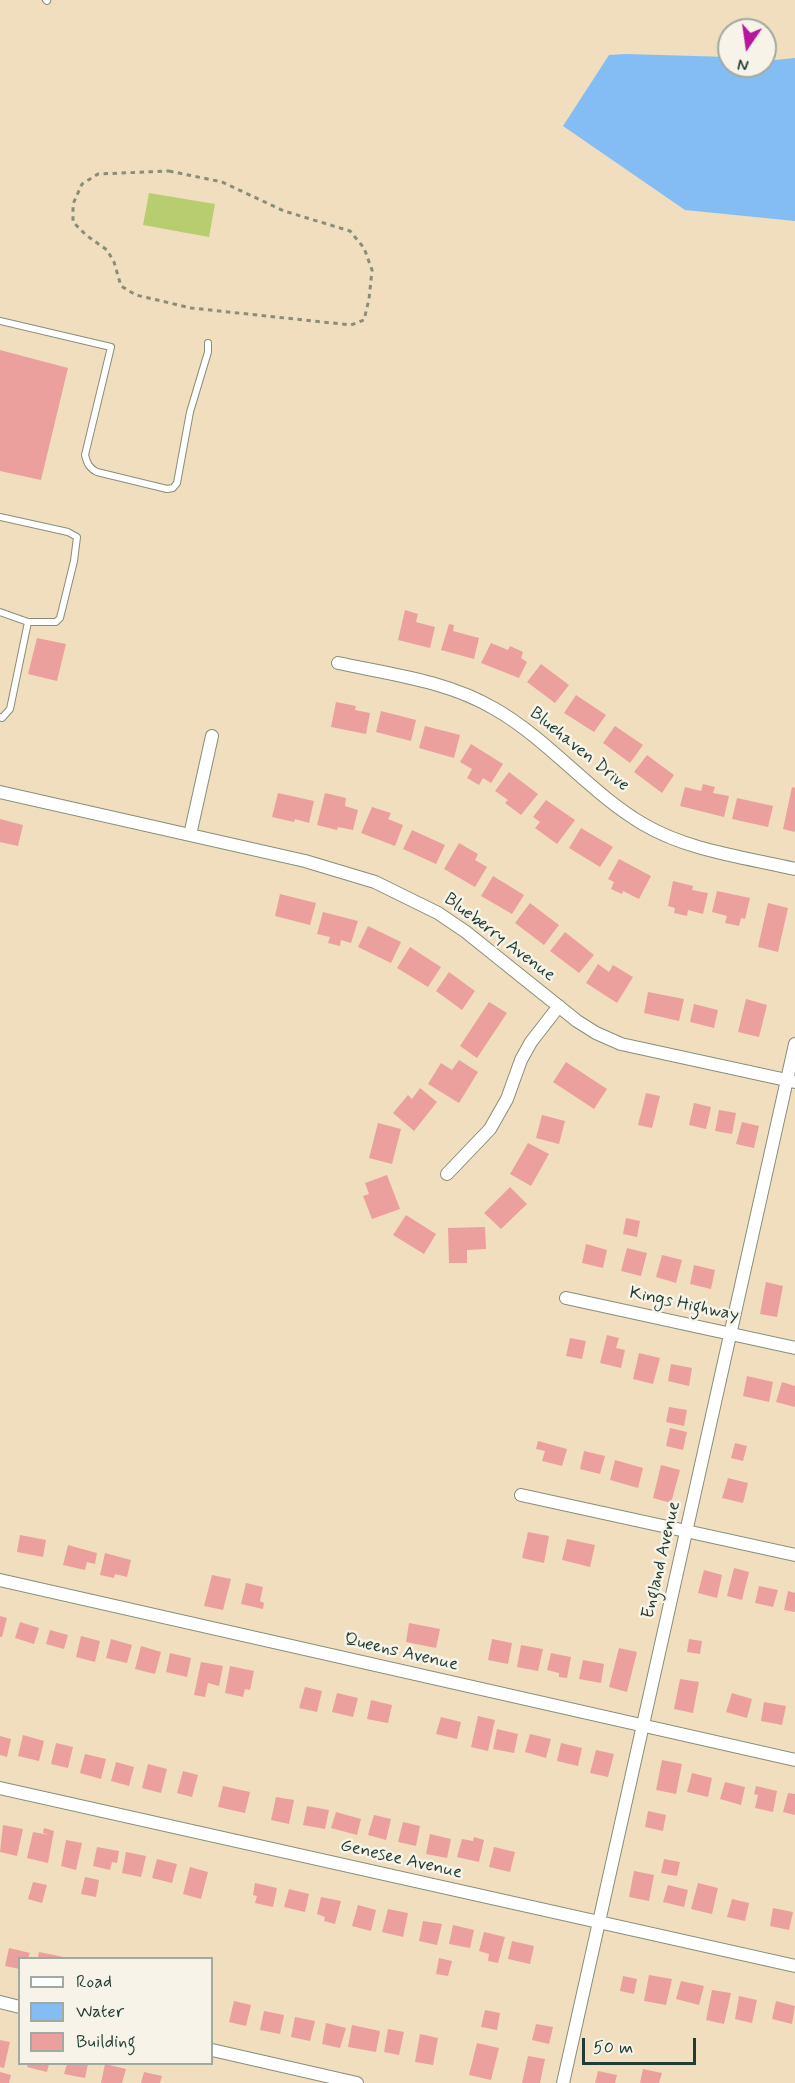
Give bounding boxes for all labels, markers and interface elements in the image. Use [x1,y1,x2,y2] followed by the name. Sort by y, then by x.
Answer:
[717,18,777,78] north arrow
[736,53,751,76] text: N
[525,703,633,797] street label: Bluehaven Drive
[439,889,559,987] street label: Blueberry Avenue
[627,1283,741,1327] street label: Kings Highway
[638,1499,686,1621] street label: England Avenue
[342,1629,460,1677] street label: Queens Avenue
[338,1835,464,1885] street label: Genesee Avenue
[18,1957,213,2065] legend
[76,1970,112,1994] text: Road
[76,2000,124,2024] text: Water
[585,2026,699,2064] scale bar
[76,2030,136,2054] text: Building
[593,2036,633,2060] text: 50 m

